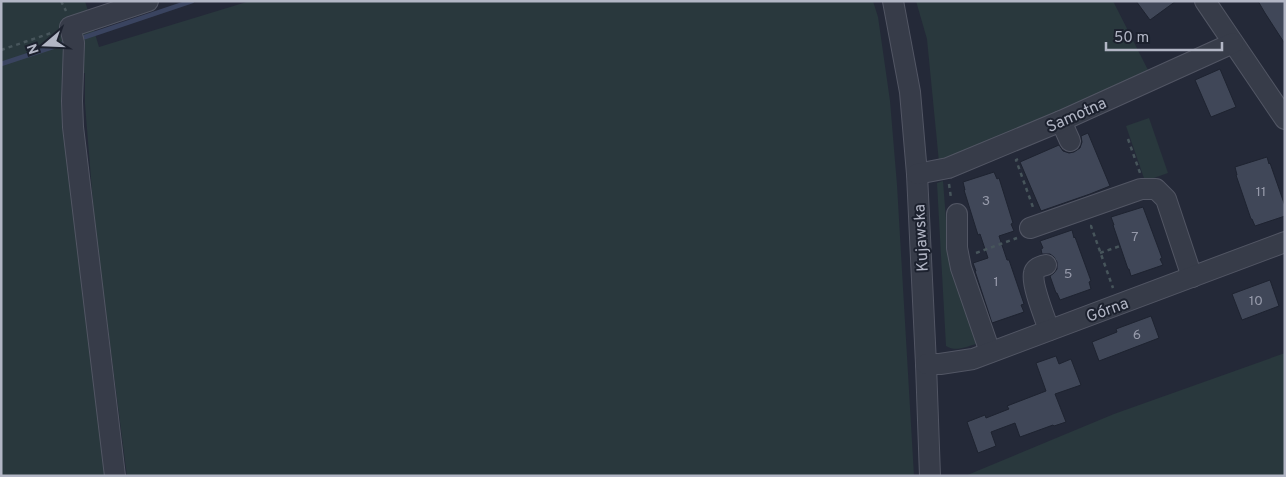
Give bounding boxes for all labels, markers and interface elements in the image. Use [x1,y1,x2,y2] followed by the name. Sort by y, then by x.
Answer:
[20,20,70,70] north arrow
[1106,20,1222,52] scale bar
[1114,29,1149,48] text: 50 m
[24,41,44,56] text: N
[1044,94,1110,138] street label: Samotna
[1256,184,1266,201] house number: 11
[982,193,990,210] house number: 3
[910,204,934,272] street label: Kujawska
[1131,229,1139,246] house number: 7
[1064,266,1072,283] house number: 5
[993,274,999,291] house number: 1
[1249,293,1263,310] house number: 10
[1084,294,1132,328] street label: Górna
[1133,327,1141,344] house number: 6

